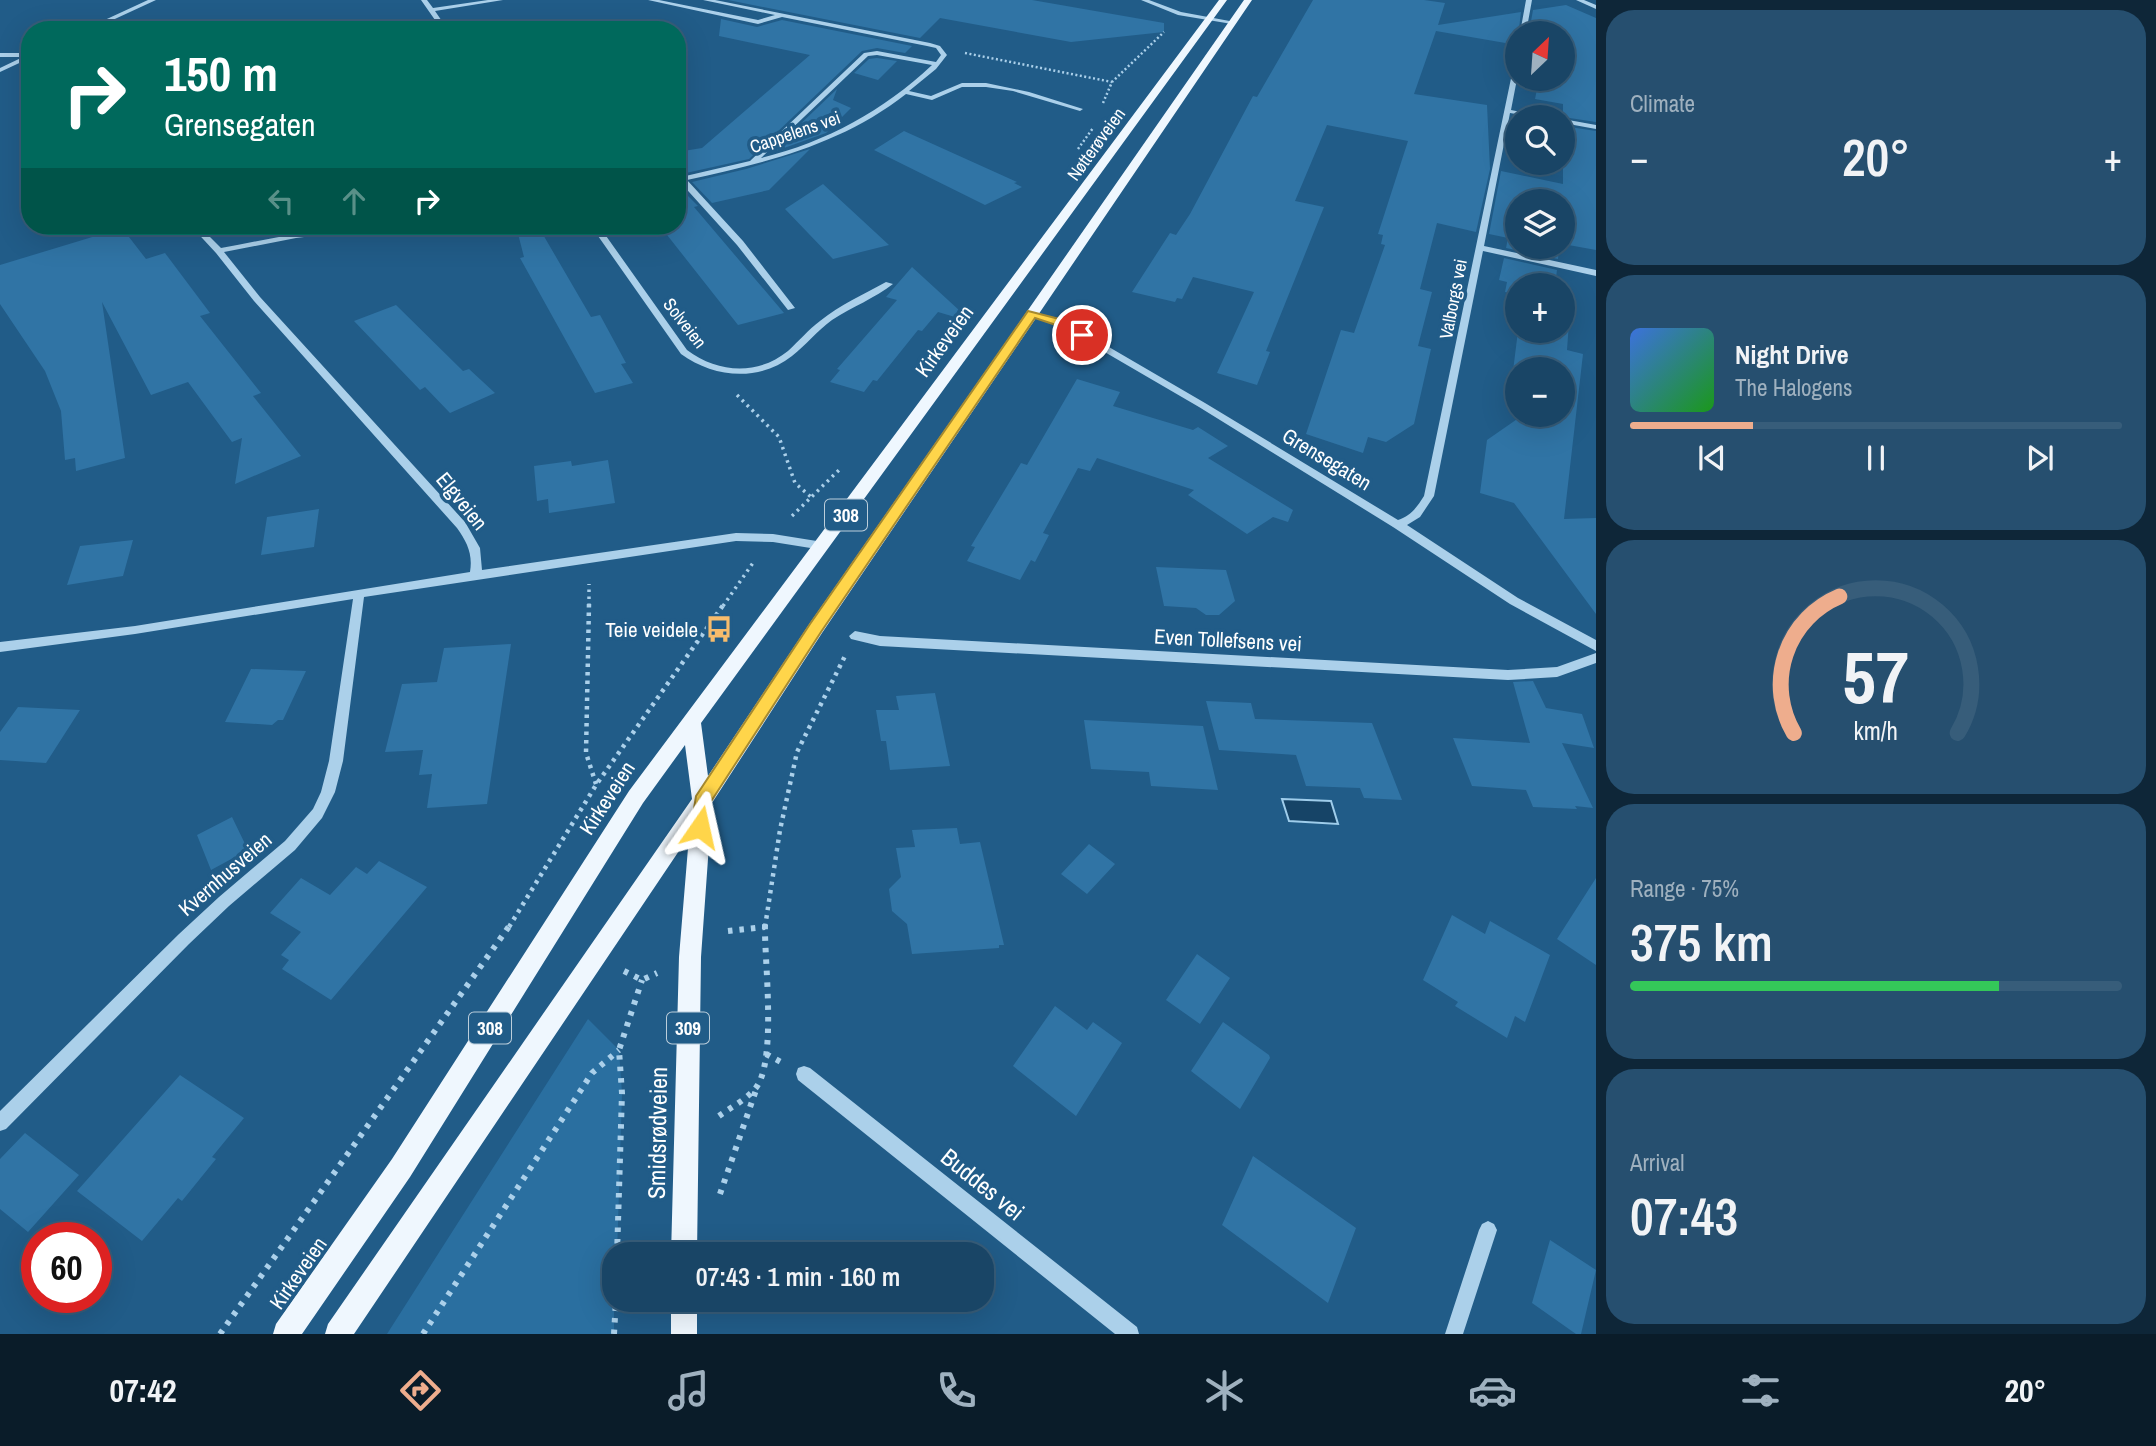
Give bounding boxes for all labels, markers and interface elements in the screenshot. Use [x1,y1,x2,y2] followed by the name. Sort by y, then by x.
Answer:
[1505,21,1575,91] north arrow
[1505,21,1575,427] map controls
[164,40,278,106] text: 150 m
[49,49,140,140] icon: right
[1630,88,1695,119] text: Climate
[1061,102,1131,186] street label: Nøtterøveien
[164,103,316,146] text: Grensegaten
[746,105,844,159] street label: Cappelens vei
[1505,105,1575,175] button: search
[1842,122,1910,192] text: 20°
[1630,132,1648,183] text: −
[2104,132,2122,183] text: +
[262,182,300,220] icon: left
[335,182,373,220] icon: ahead
[408,182,446,220] icon: right
[1505,189,1575,259] button: layers
[1433,257,1473,341] street label: Valborgs vei
[1505,273,1575,343] button: +
[657,293,713,353] street label: Solveien
[908,299,980,383] street label: Kirkeveien
[1052,305,1112,365] pin
[1063,316,1101,354] icon: arrive
[1735,337,1849,372] text: Night Drive
[1505,357,1575,427] button: −
[1735,372,1852,403] text: The Halogens
[1277,421,1377,497] street label: Grensegaten
[1693,439,1731,477] icon: previous
[1857,439,1895,477] icon: pause
[2021,439,2059,477] icon: next
[430,466,494,536] street label: Elgveien
[825,500,867,530] road number: 308
[704,614,734,644] bus stop icon: Teie veidele
[605,615,698,644] place label: Teie veidele
[1153,622,1303,658] street label: Even Tollefsens vei
[1843,628,1909,726] text: 57
[1854,714,1898,748] text: km/h
[572,756,642,840] street label: Kirkeveien
[663,790,737,864] position arrow
[172,825,278,923] street label: Kvernhusveien
[1630,873,1739,904] text: Range · 75%
[1630,907,1773,977] text: 375 km
[469,1012,511,1044] road number: 308
[667,1012,709,1044] road number: 309
[640,1067,674,1199] street label: Smidsrødveien
[935,1141,1031,1227] street label: Buddes vei
[1630,1147,1685,1178] text: Arrival
[1630,1181,1738,1251] text: 07:43
[21,1222,112,1313] speed limit sign: 60
[263,1231,333,1315] street label: Kirkeveien
[696,1259,900,1294] text: 07:43 · 1 min · 160 m
[396,1366,445,1415] icon: directions
[664,1366,713,1415] icon: music
[932,1366,981,1415] icon: phone
[1200,1366,1249,1415] icon: climate
[1468,1366,1517,1415] icon: car
[1736,1366,1785,1415] icon: filters
[110,1369,177,1412] text: 07:42
[2004,1369,2046,1412] text: 20°

